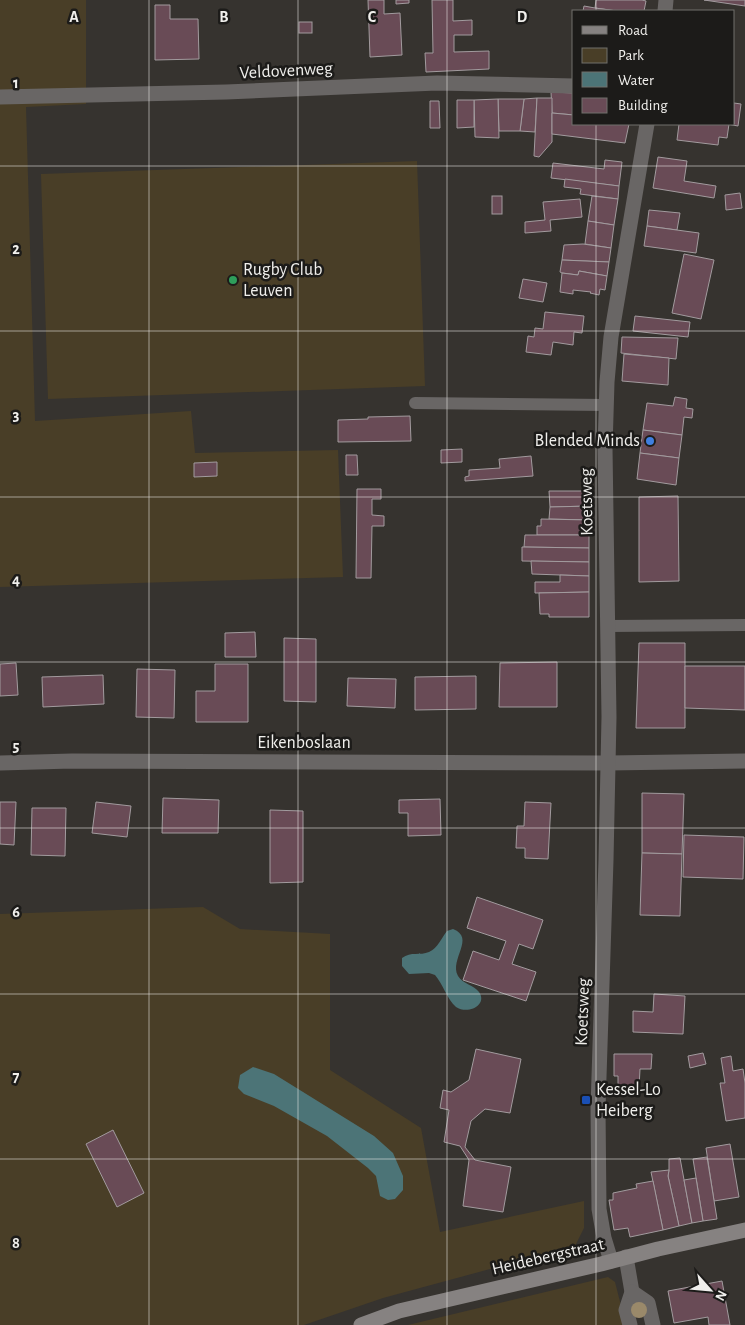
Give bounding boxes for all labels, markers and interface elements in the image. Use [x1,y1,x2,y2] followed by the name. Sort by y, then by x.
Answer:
[69,9,79,25] text: A
[219,9,229,25] text: B
[368,9,377,25] text: C
[517,9,528,25] text: D
[572,10,735,125] legend
[618,23,648,38] text: Road
[618,48,644,63] text: Park
[239,60,333,82] street label: Veldovenweg
[618,73,654,88] text: Water
[13,75,19,91] text: 1
[618,98,668,113] text: Building
[12,241,20,257] text: 2
[243,261,322,300] place label: Rugby Club Leuven
[227,274,239,286] marker: Rugby Club Leuven
[13,407,20,423] text: 3
[535,432,640,450] place label: Blended Minds
[644,435,656,447] marker: Blended Minds
[577,468,597,536] street label: Koetsweg
[12,572,20,588] text: 4
[257,734,351,752] street label: Eikenboslaan
[13,738,20,754] text: 5
[12,904,20,920] text: 6
[573,978,593,1046] street label: Koetsweg
[13,1069,20,1085] text: 7
[596,1081,661,1120] place label: Kessel-Lo Heiberg
[580,1094,592,1106] marker: Kessel-Lo Heiberg
[12,1235,20,1251] text: 8
[490,1235,606,1279] street label: Heidebergstraat
[685,1265,735,1315] north arrow
[712,1288,729,1303] text: N

